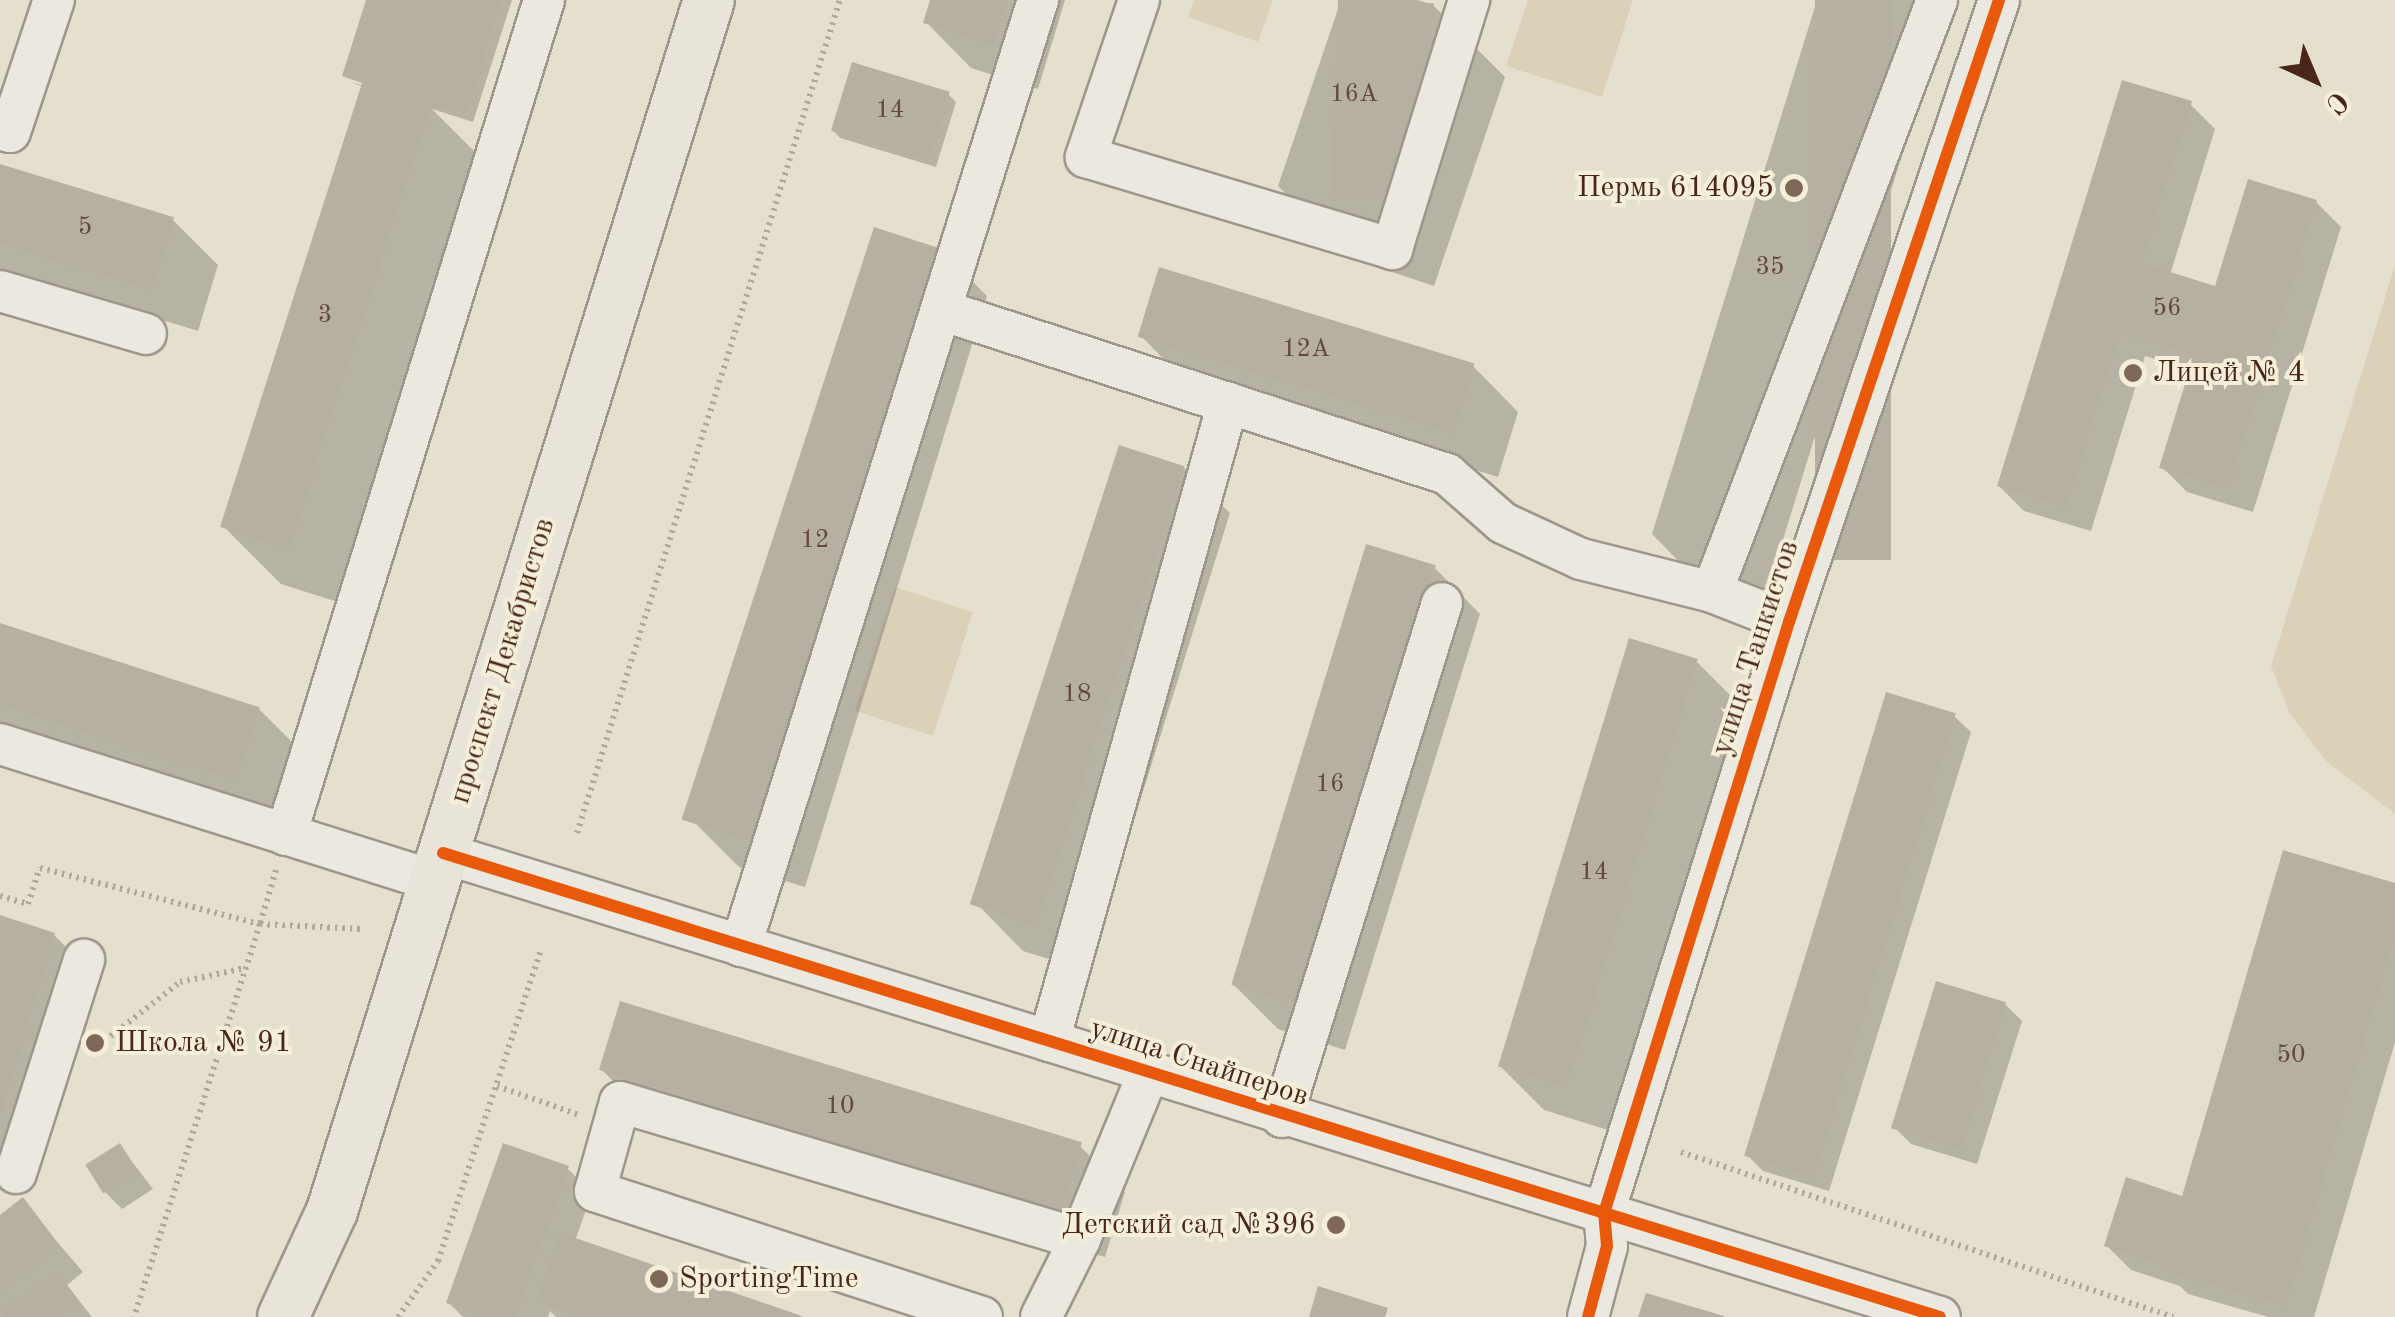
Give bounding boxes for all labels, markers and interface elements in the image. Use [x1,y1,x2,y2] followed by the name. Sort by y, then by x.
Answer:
[2265,30,2365,130] north arrow
[1330,80,1378,110] house number: 16А
[2319,85,2352,118] text: С
[876,96,904,126] house number: 14
[1577,170,1774,206] place label: Пермь 614095
[1783,177,1805,199] marker: Пермь 614095
[78,213,92,243] house number: 5
[1756,253,1784,283] house number: 35
[2153,294,2181,324] house number: 56
[318,301,332,331] house number: 3
[1282,335,1330,365] house number: 12А
[2153,355,2305,391] place label: Лицей № 4
[2122,362,2144,384] marker: Лицей № 4
[442,514,564,808] street label: проспект Декабристов
[801,526,829,556] house number: 12
[1704,536,1808,760] street label: улица Танкистов
[1063,680,1091,710] house number: 18
[1316,770,1344,800] house number: 16
[1580,858,1608,888] house number: 14
[1085,1011,1313,1115] street label: улица Снайперов
[115,1025,292,1061] place label: Школа № 91
[84,1032,106,1054] marker: Школа № 91
[2277,1041,2305,1071] house number: 50
[826,1092,854,1122] house number: 10
[1062,1207,1316,1243] place label: Детский сад №396
[1325,1214,1347,1236] marker: Детский сад №396
[679,1261,858,1297] place label: SportingTime
[648,1268,670,1290] marker: SportingTime

